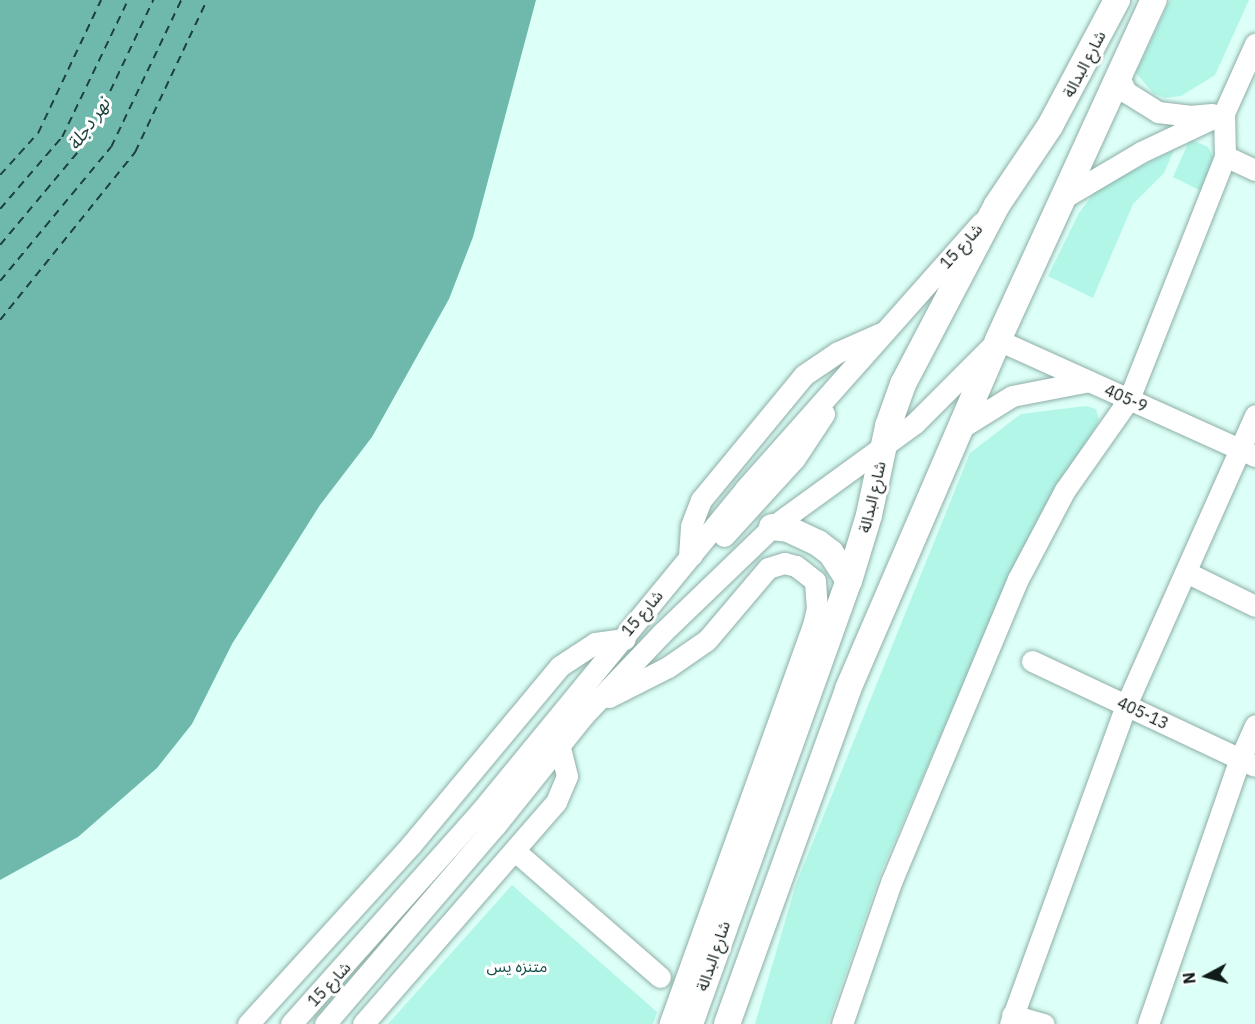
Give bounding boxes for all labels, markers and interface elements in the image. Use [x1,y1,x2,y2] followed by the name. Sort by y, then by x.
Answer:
[1058,27,1110,101] street label: شارع البدالة
[63,94,115,154] water label: نهر دجلة
[936,219,986,273] street label: شارع 15
[1102,380,1150,416] street label: 405-9
[854,459,890,535] street label: شارع البدالة
[617,586,667,640] street label: شارع 15
[1114,693,1172,733] street label: 405-13
[692,919,734,993] street label: شارع البدالة
[1177,946,1237,1006] north arrow
[487,956,547,976] park label: متنزه يس
[304,958,354,1010] street label: شارع 15
[1179,971,1200,985] text: N

